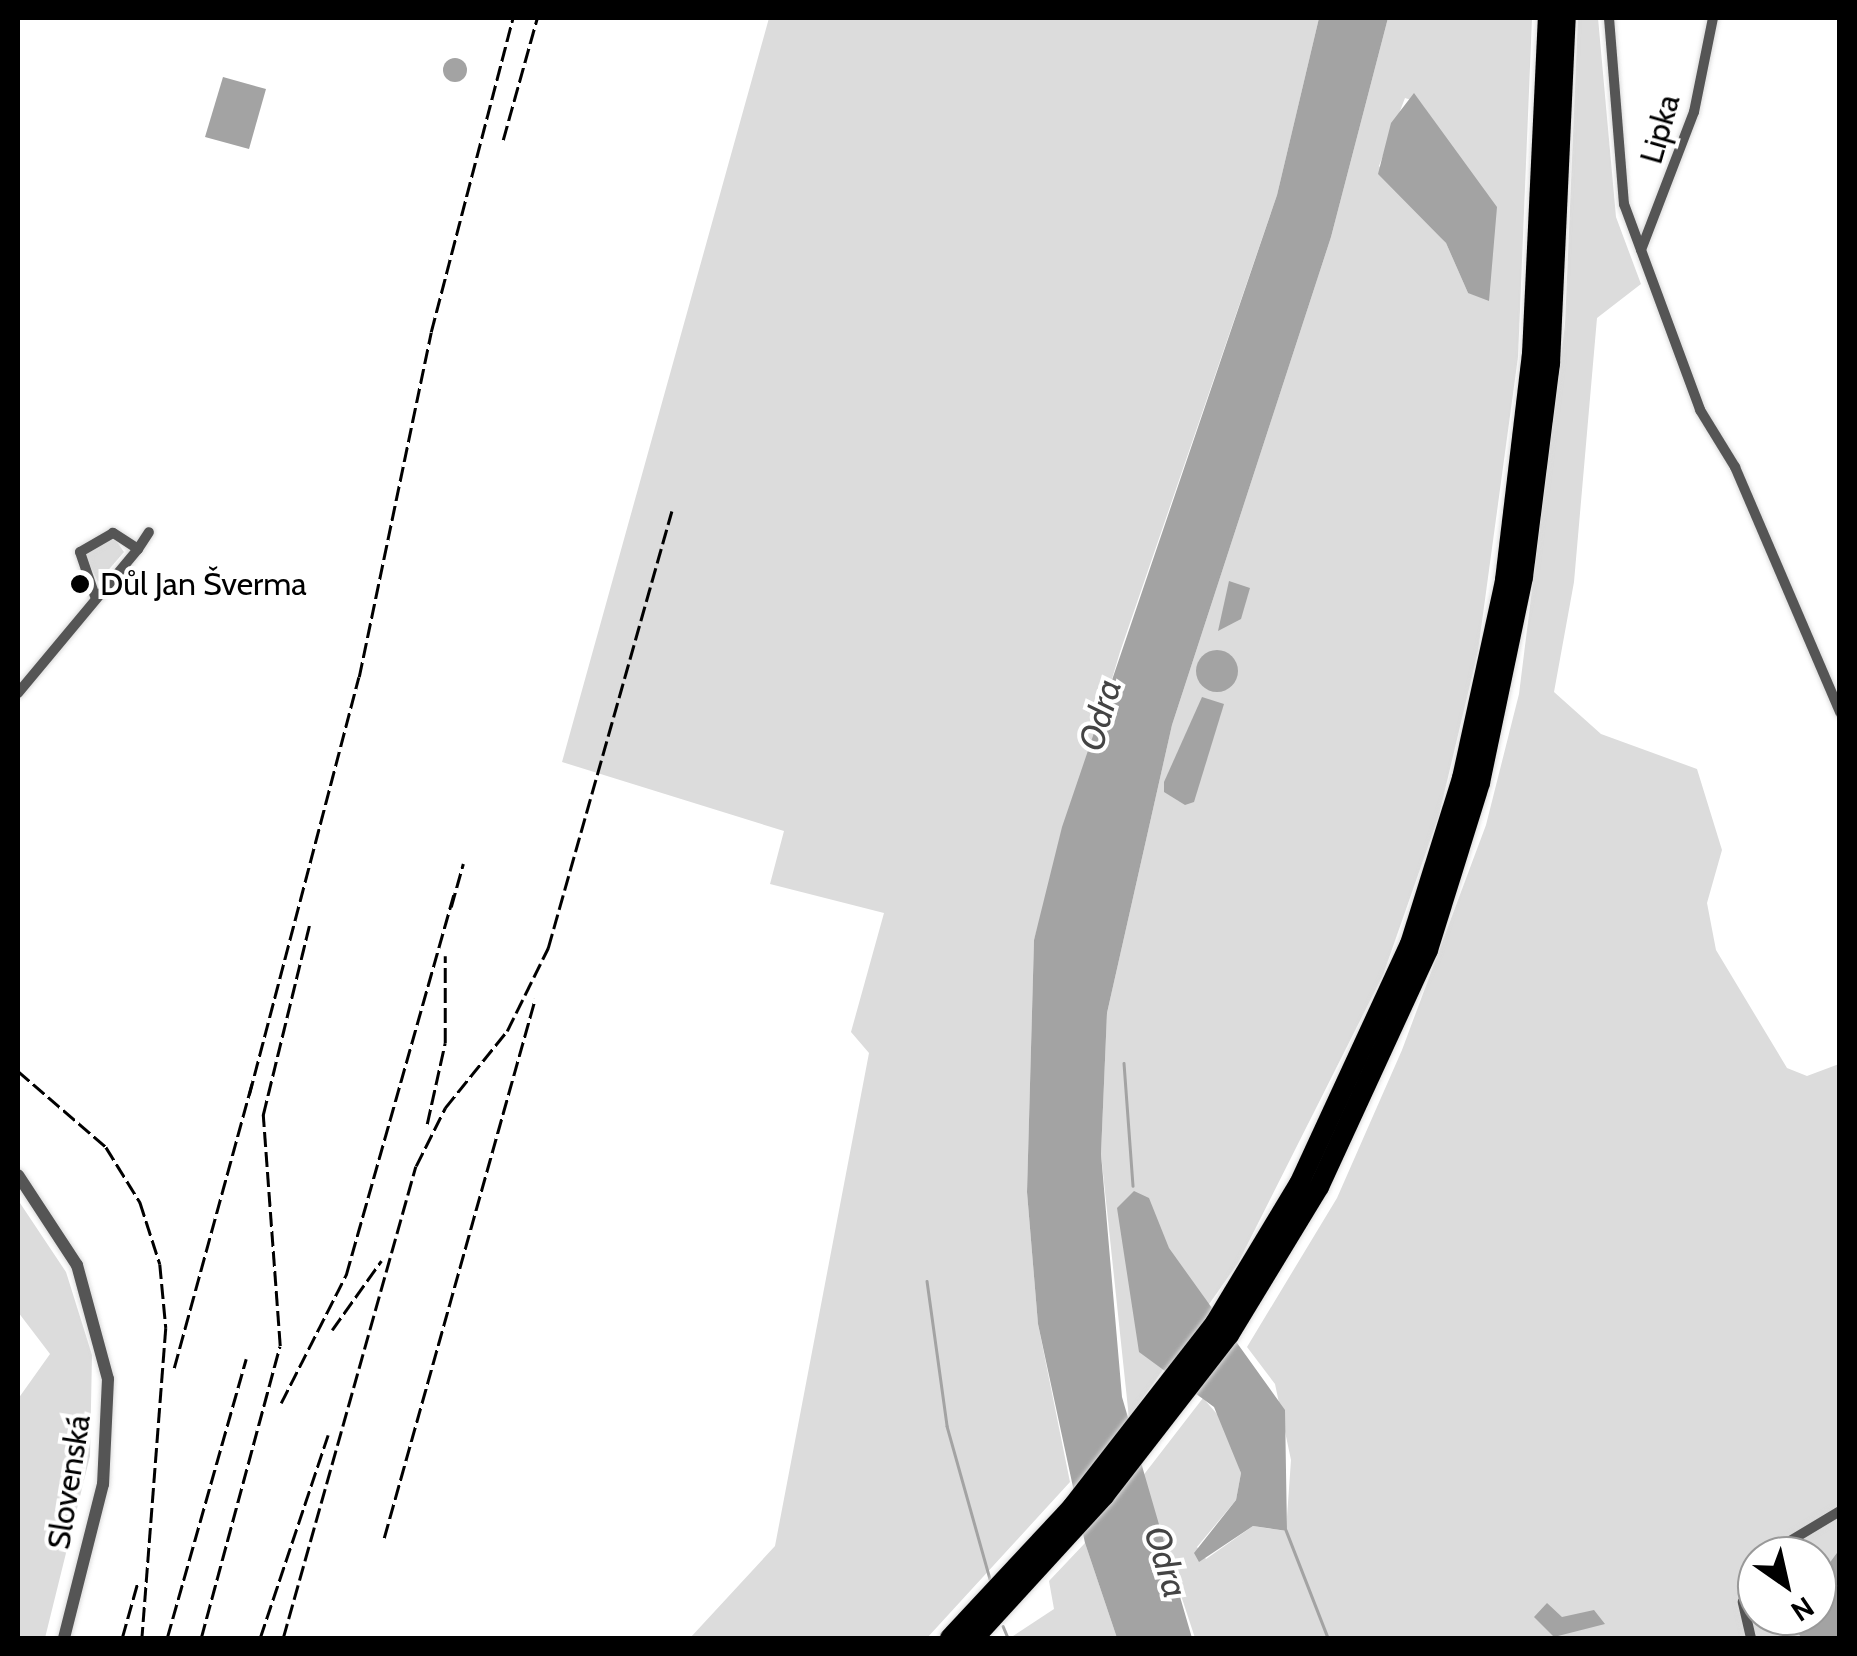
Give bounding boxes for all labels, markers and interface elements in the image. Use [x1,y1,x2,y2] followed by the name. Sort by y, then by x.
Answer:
[1632,90,1688,168] street label: Lipka
[100,565,307,603] place label: Důl Jan Šverma
[69,573,91,595] marker: Důl Jan Šverma
[1070,674,1130,756] water label: Odra
[39,1412,99,1552] street label: Slovenská
[1135,1521,1197,1603] water label: Odra
[1737,1536,1837,1636] north arrow
[1785,1590,1820,1629] text: N

